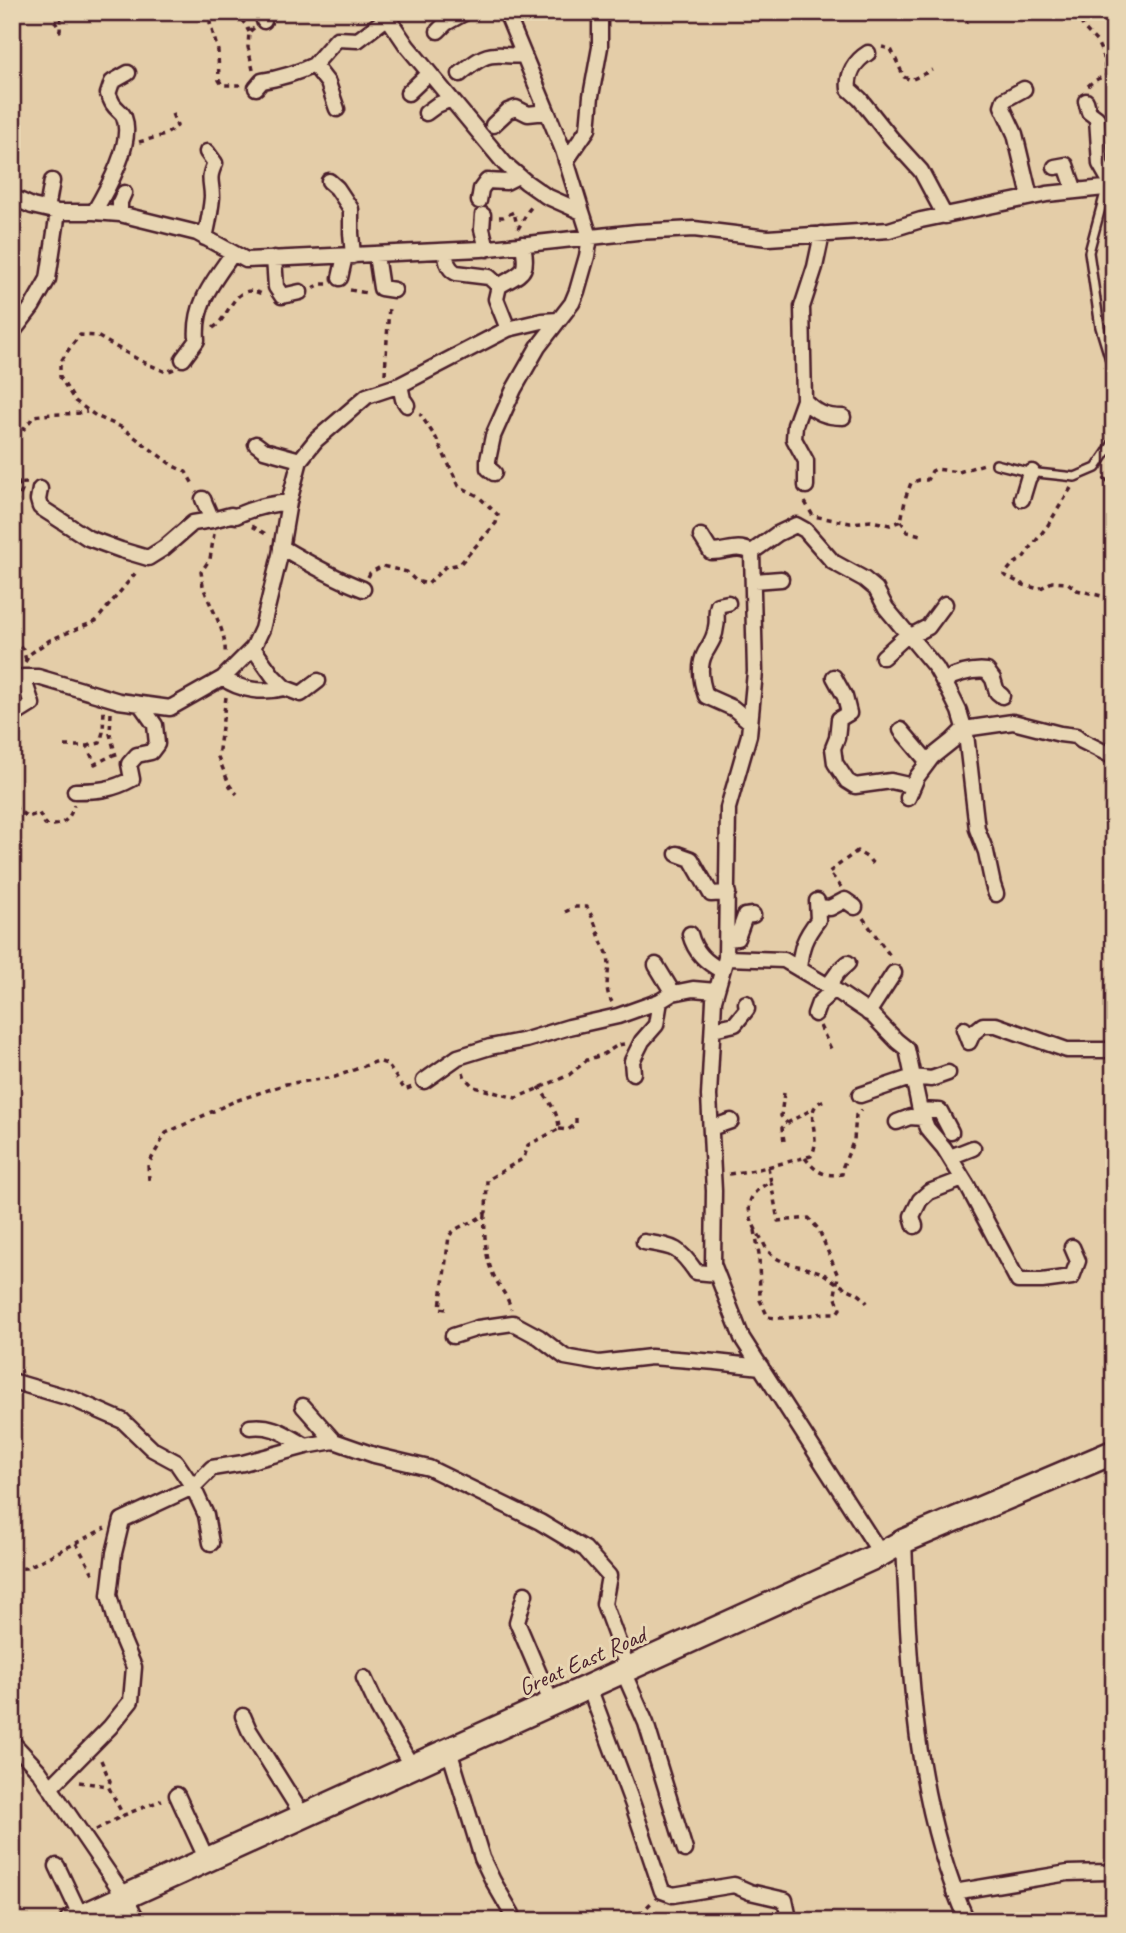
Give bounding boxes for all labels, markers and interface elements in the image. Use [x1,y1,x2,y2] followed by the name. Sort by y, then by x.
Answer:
[514,1618,654,1702] street label: Great East Road

